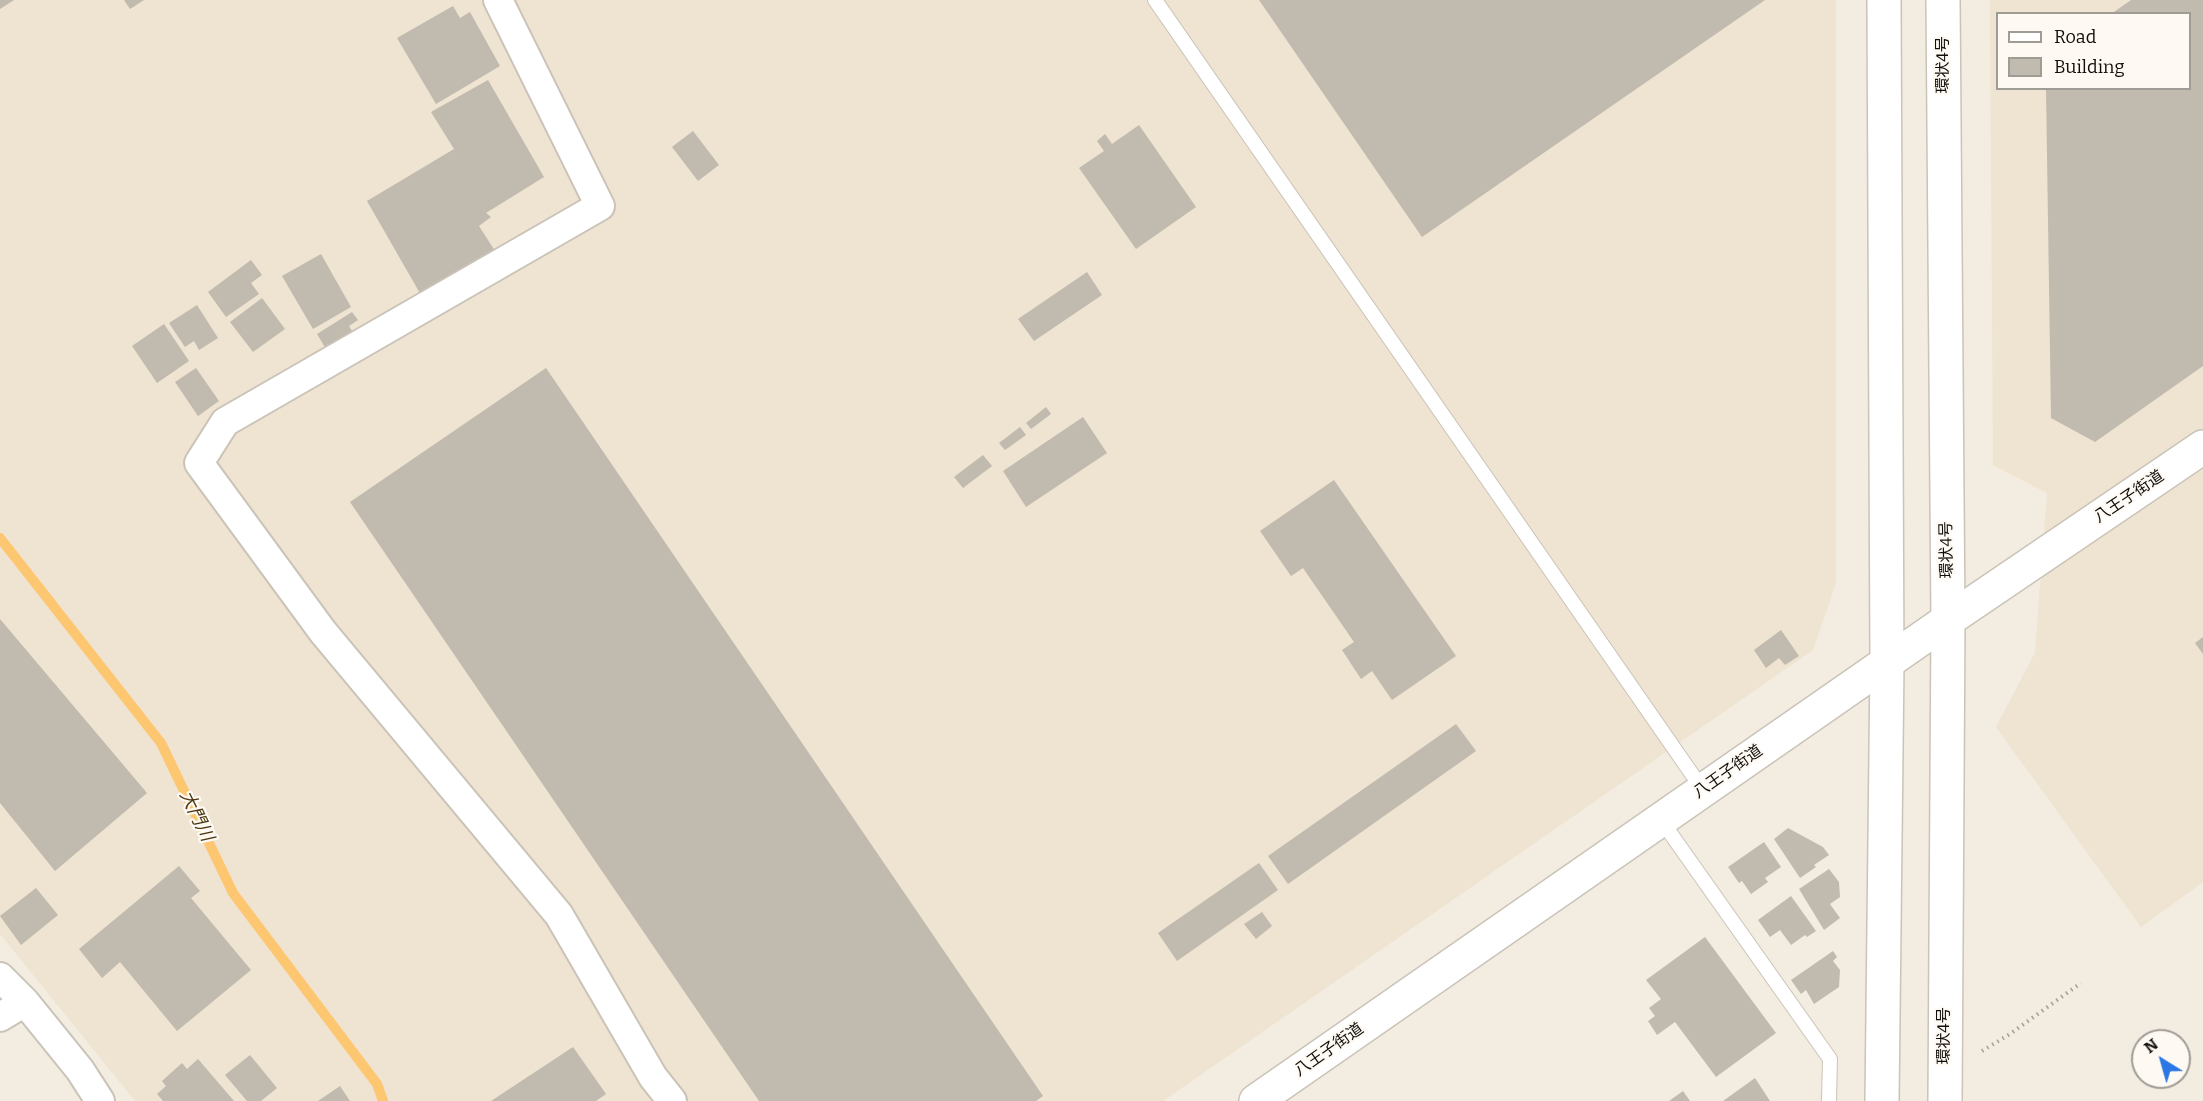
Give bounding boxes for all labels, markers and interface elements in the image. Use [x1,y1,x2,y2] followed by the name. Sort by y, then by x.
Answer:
[1996,12,2191,90] legend
[2054,26,2096,48] text: Road
[1934,36,1954,94] street label: 環状4号
[2054,56,2125,78] text: Building
[2090,467,2168,527] street label: 八王子街道
[1937,521,1957,579] street label: 環状4号
[1690,741,1766,803] street label: 八王子街道
[174,787,218,845] water label: 大門川
[1935,1007,1955,1065] street label: 環状4号
[1291,1019,1367,1081] street label: 八王子街道
[2131,1029,2191,1089] north arrow
[2140,1035,2162,1057] text: N

